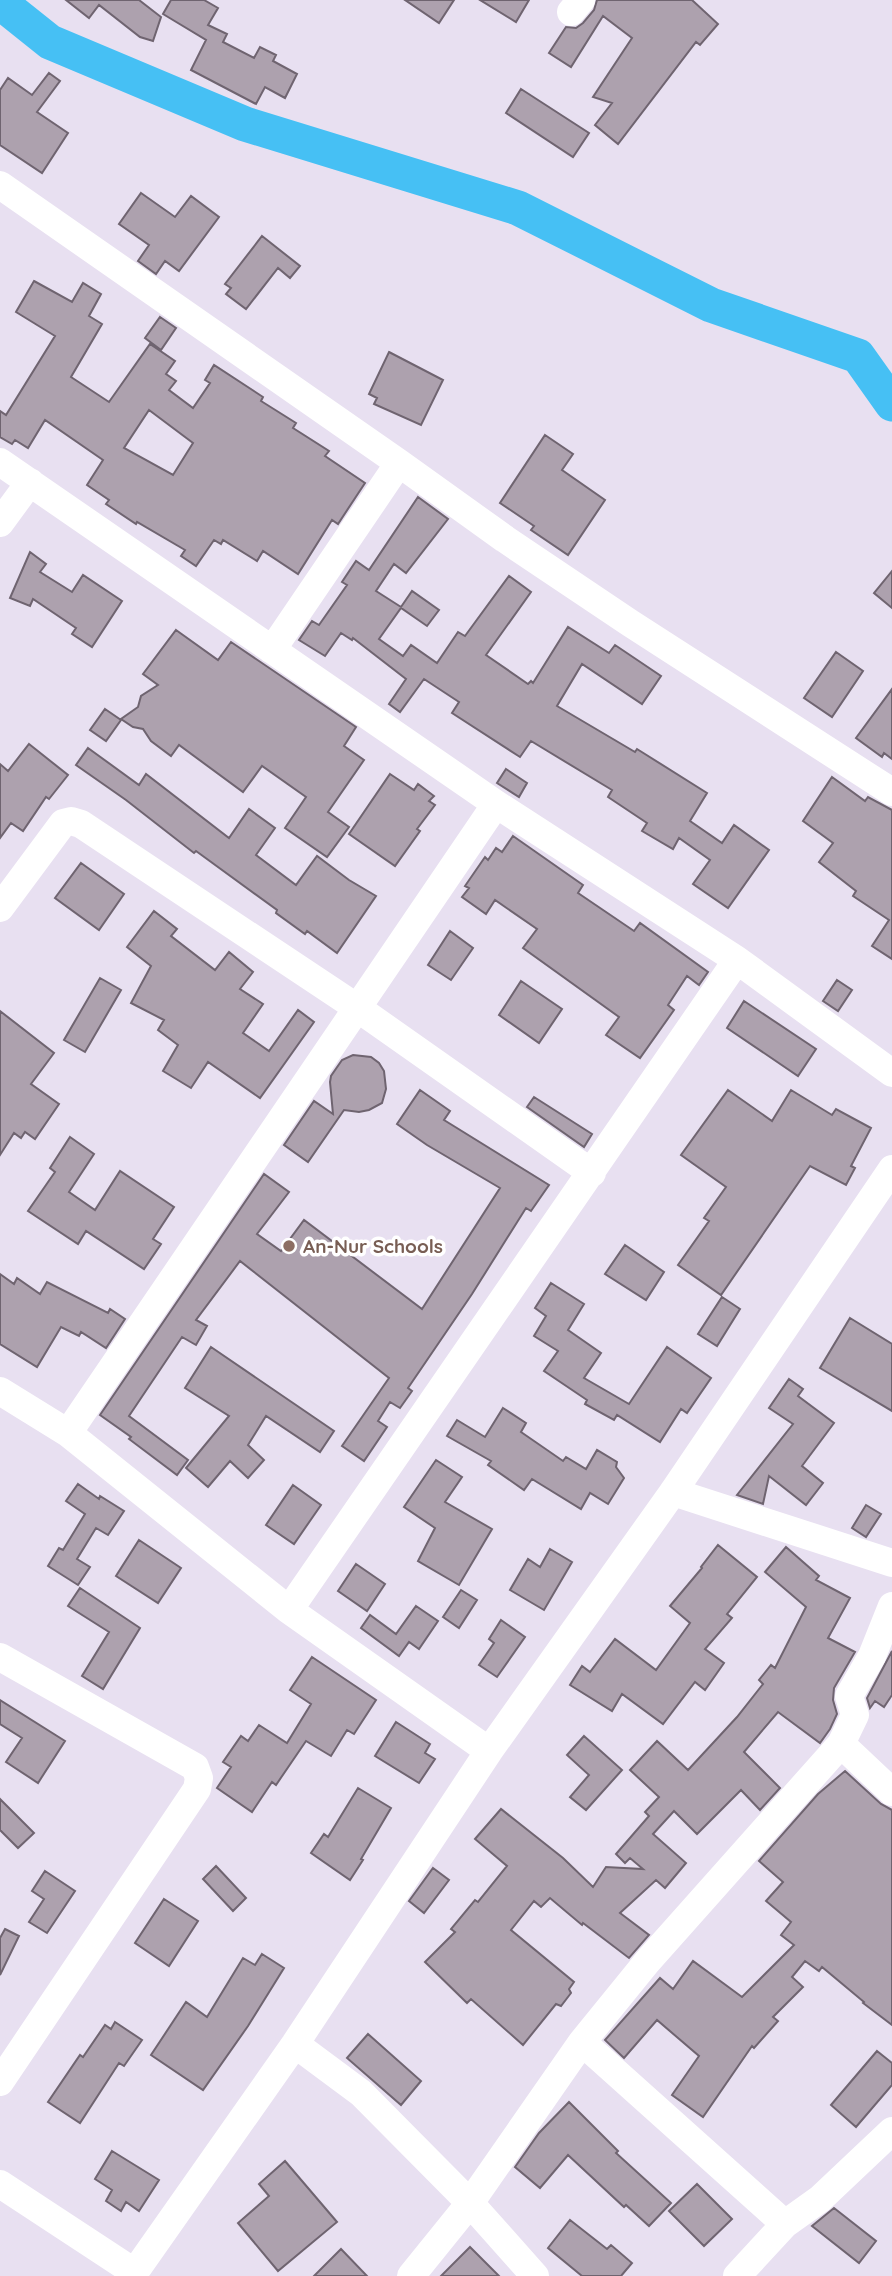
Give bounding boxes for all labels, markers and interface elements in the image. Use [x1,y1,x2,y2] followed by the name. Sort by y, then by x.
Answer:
[303,1234,443,1258] place label: An-Nur Schools
[281,1238,297,1254] marker: An-Nur Schools

